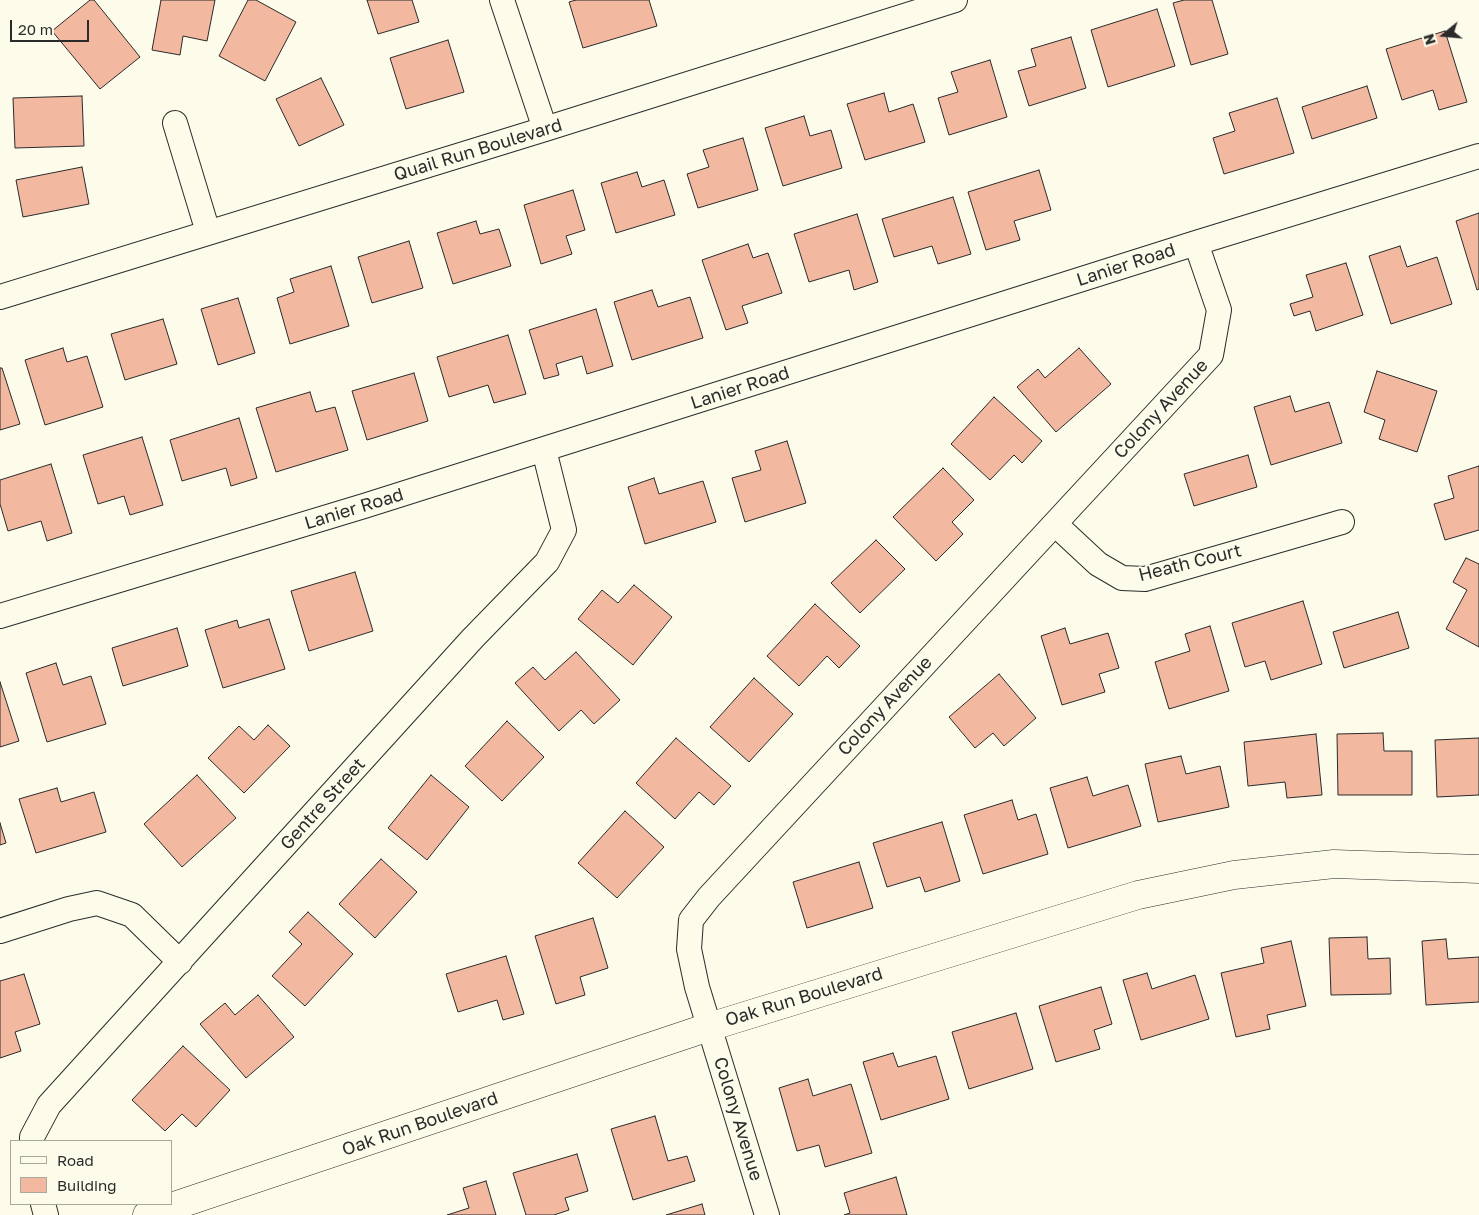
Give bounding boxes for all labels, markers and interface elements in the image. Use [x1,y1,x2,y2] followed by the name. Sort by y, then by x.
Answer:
[12,10,91,42] scale bar
[1419,10,1469,60] north arrow
[18,20,53,38] text: 20 m
[1419,32,1439,47] text: N
[391,114,565,186] street label: Quail Run Boulevard
[1074,239,1178,291] street label: Lanier Road
[1109,355,1213,463] street label: Colony Avenue
[688,362,792,414] street label: Lanier Road
[302,484,406,534] street label: Lanier Road
[1136,540,1244,586] street label: Heath Court
[833,652,937,760] street label: Colony Avenue
[276,754,370,854] street label: Gentre Street
[723,963,885,1031] street label: Oak Run Boulevard
[709,1055,767,1183] street label: Colony Avenue
[339,1087,501,1161] street label: Oak Run Boulevard
[10,1140,172,1205] legend
[57,1151,94,1169] text: Road
[57,1176,117,1194] text: Building

